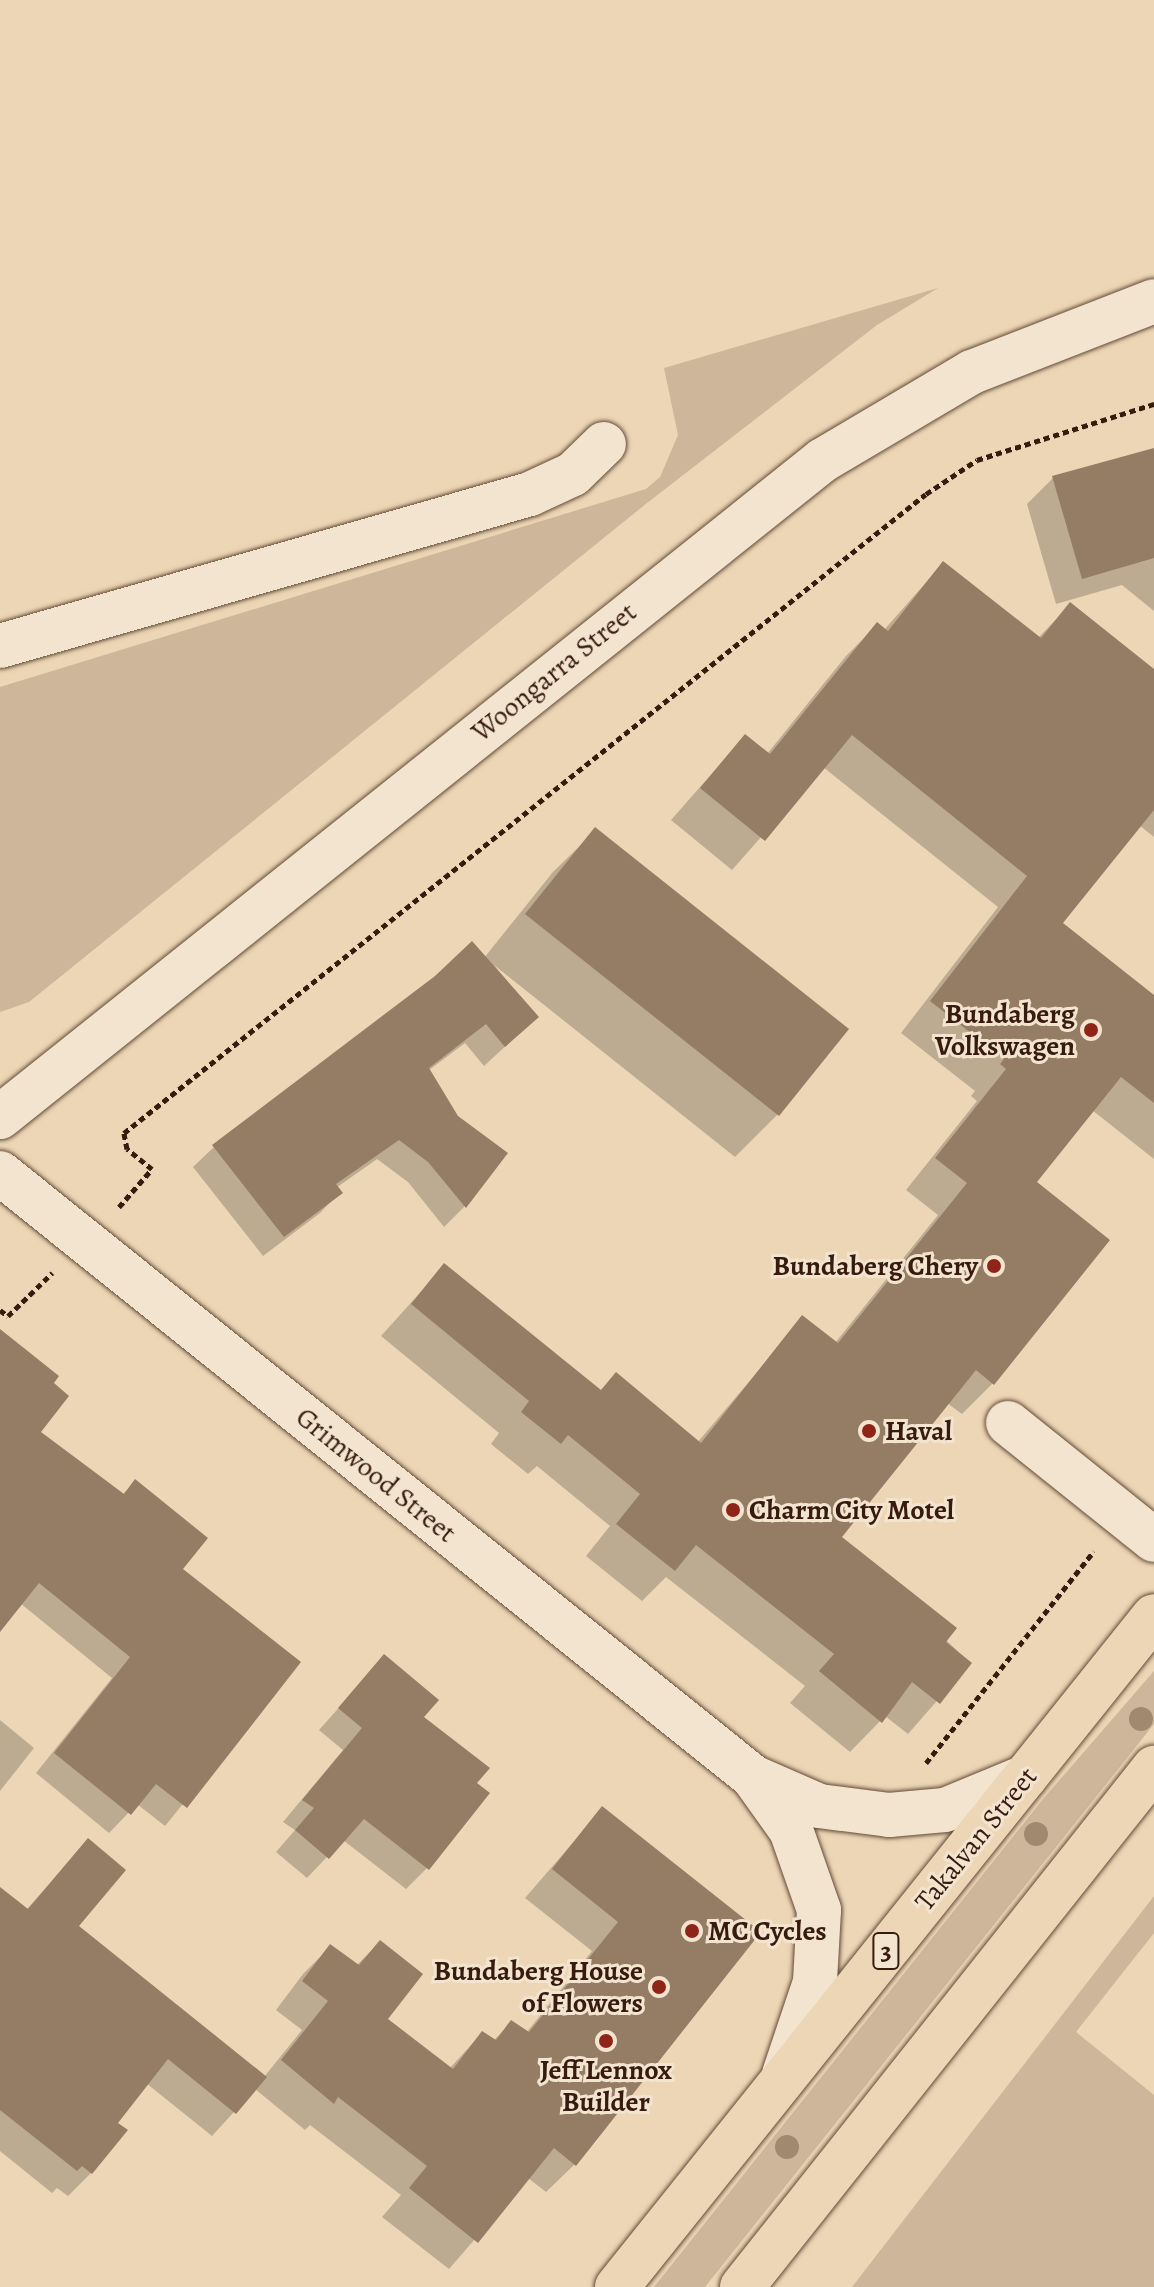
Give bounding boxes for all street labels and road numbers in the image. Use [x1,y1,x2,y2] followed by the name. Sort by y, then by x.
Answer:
[465,595,643,749] street label: Woongarra Street
[289,1400,463,1550] street label: Grimwood Street
[908,1760,1044,1918] street label: Takalvan Street
[872,1929,900,1973] road number: 3

